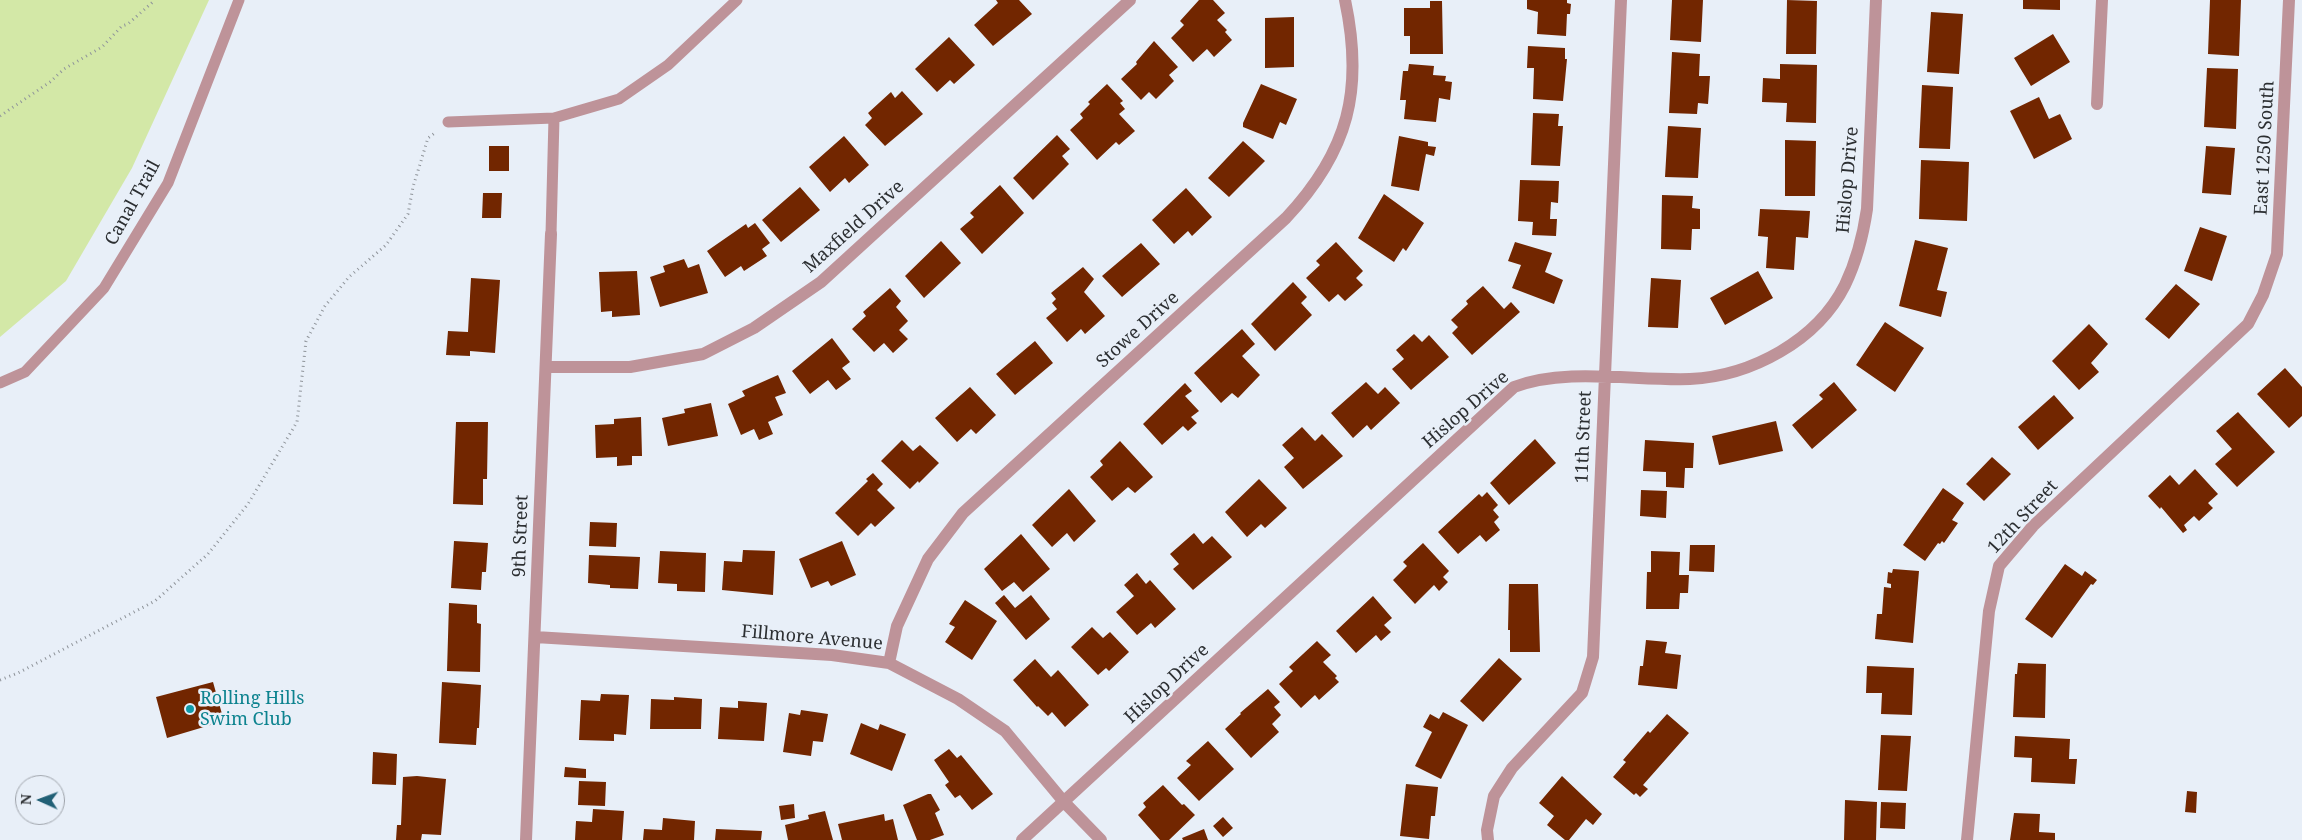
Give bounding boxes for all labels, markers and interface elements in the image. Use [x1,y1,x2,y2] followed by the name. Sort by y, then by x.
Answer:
[2251,80,2279,216] street label: East 1250 South
[1833,126,1863,234] street label: Hislop Drive
[101,157,165,249] street label: Canal Trail
[799,176,909,278] street label: Maxfield Drive
[1092,287,1184,373] street label: Stowe Drive
[1418,367,1514,453] street label: Hislop Drive
[1572,390,1596,484] street label: 11th Street
[1983,476,2063,558] street label: 12th Street
[509,494,533,578] street label: 9th Street
[740,621,884,655] street label: Fillmore Avenue
[1120,640,1214,728] street label: Hislop Drive
[200,688,304,731] place label: Rolling Hills Swim Club
[184,703,196,715] marker: Rolling Hills Swim Club
[15,775,65,825] north arrow
[16,794,35,805] text: N

